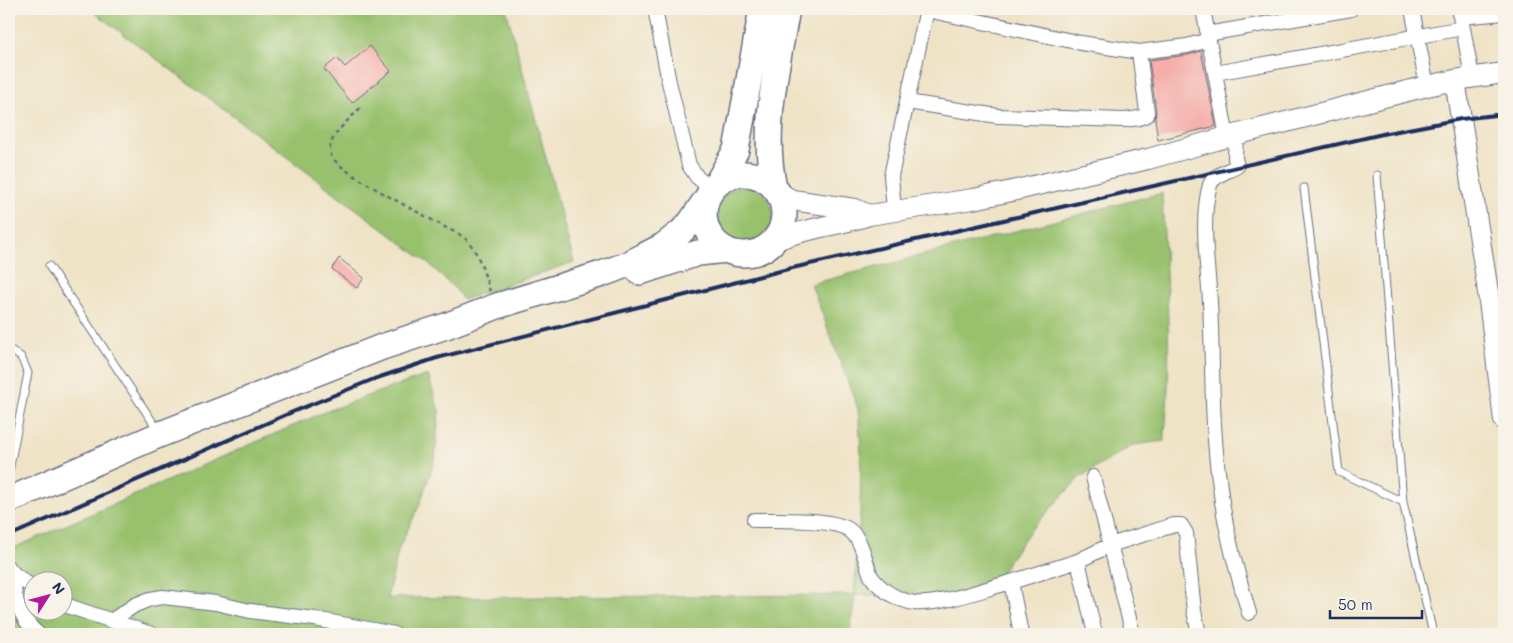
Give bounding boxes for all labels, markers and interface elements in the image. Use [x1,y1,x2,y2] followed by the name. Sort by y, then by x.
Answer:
[22,570,72,620] north arrow
[48,578,70,598] text: N
[1330,588,1423,620] scale bar
[1338,594,1373,614] text: 50 m

